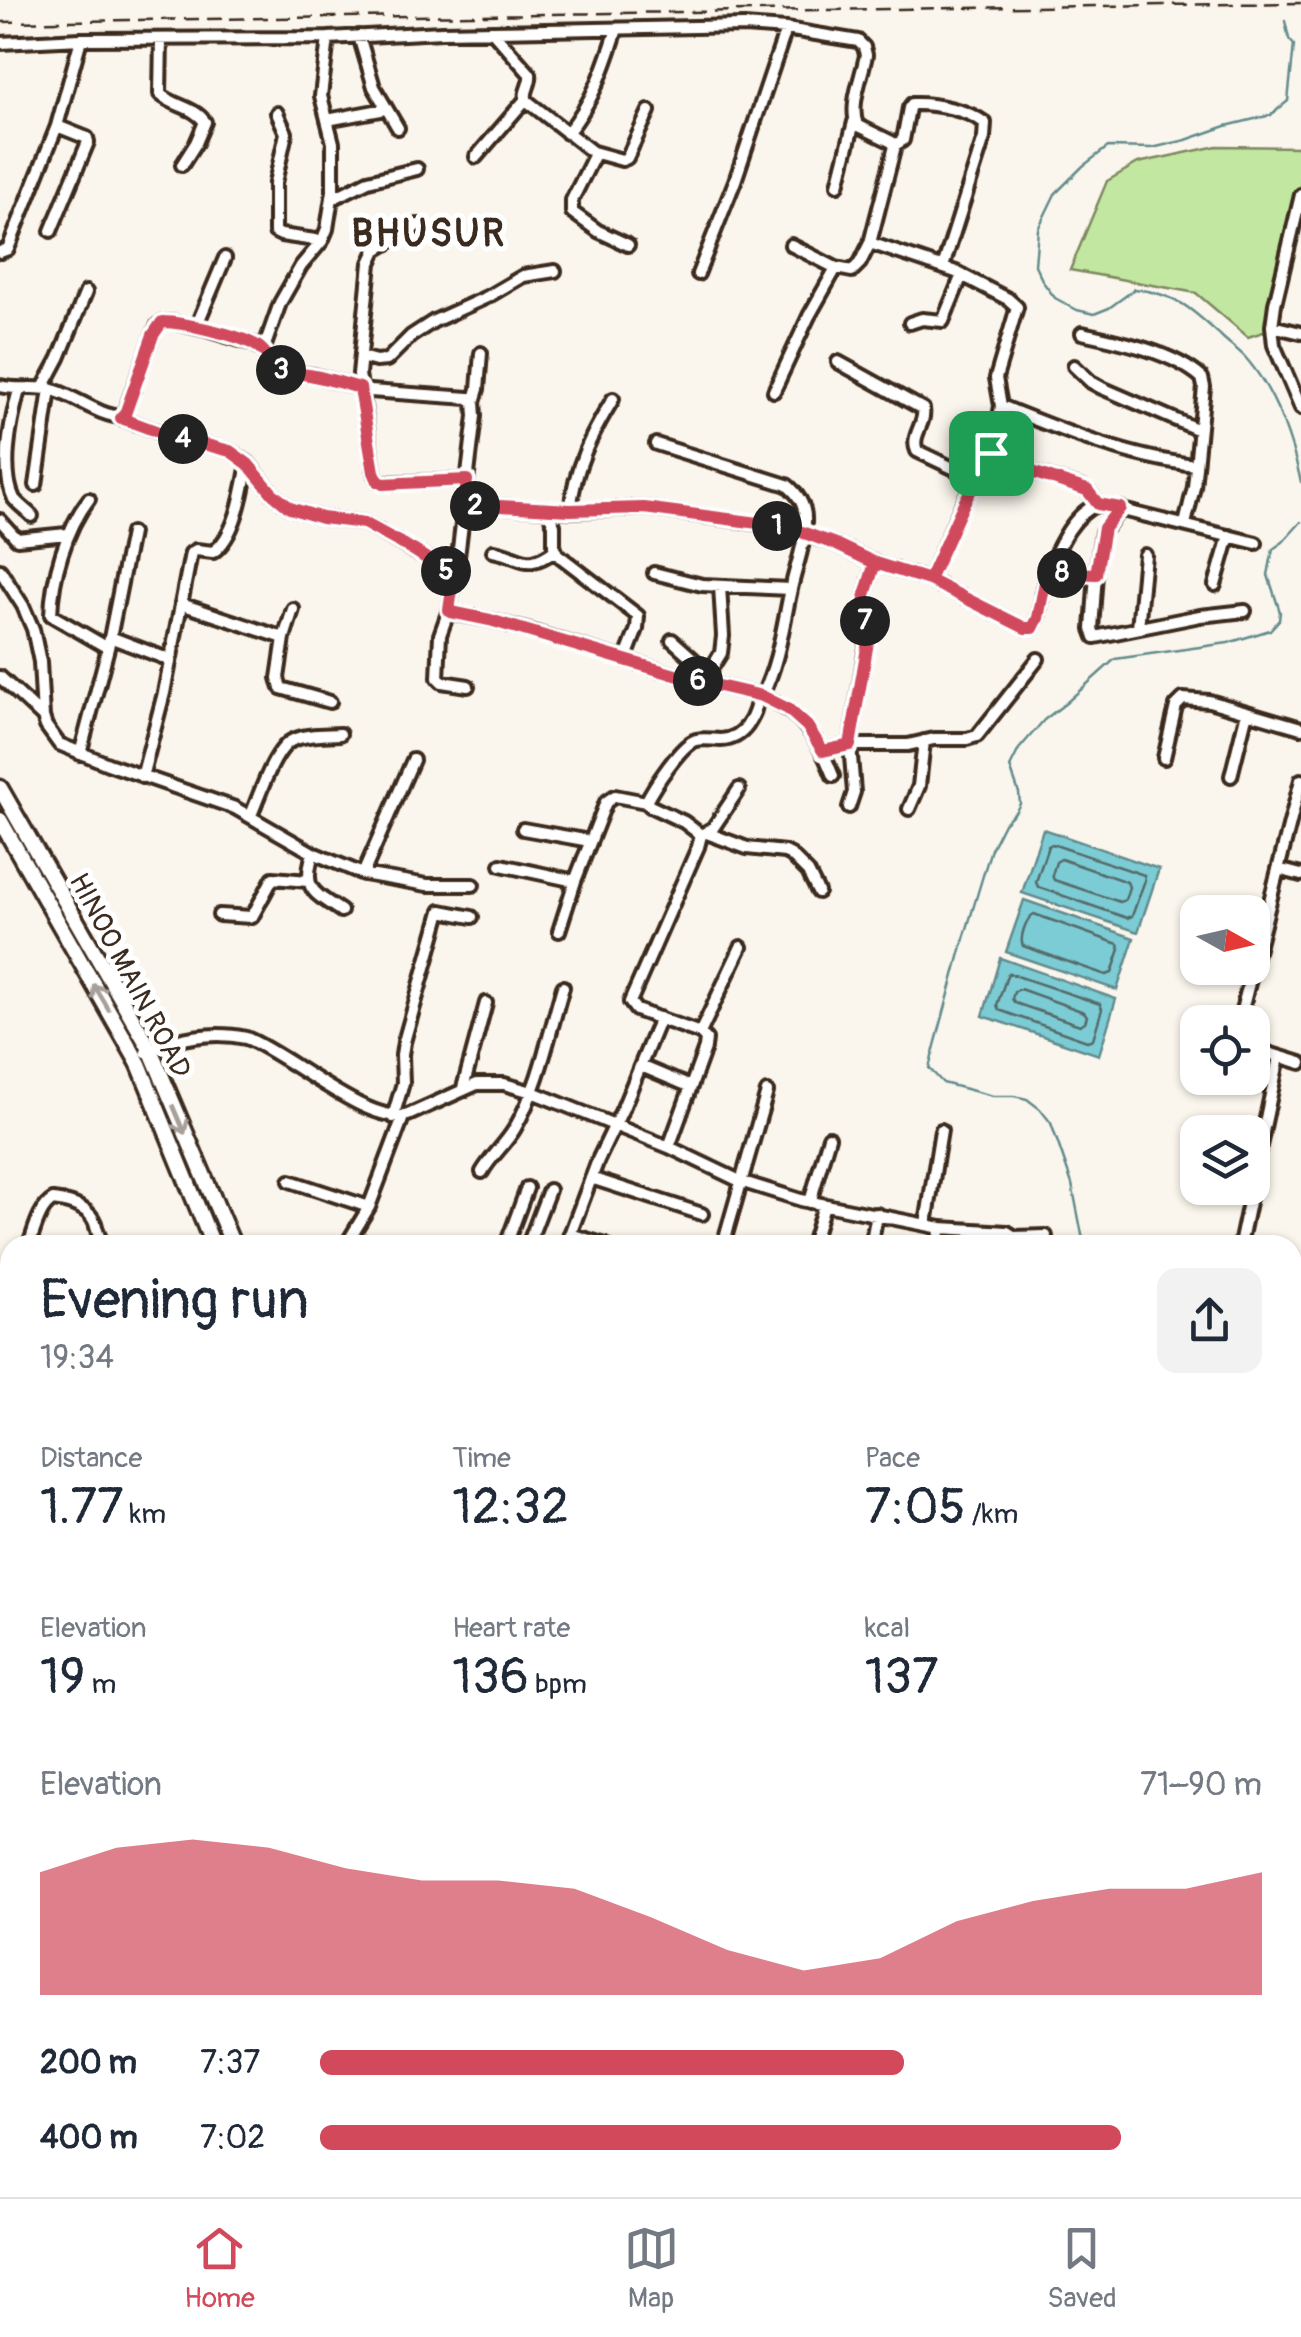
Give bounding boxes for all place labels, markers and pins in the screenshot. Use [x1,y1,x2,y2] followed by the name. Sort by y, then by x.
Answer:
[256,345,306,395] pin: 3
[949,411,1034,496] pin
[158,414,208,464] pin: 4
[450,481,500,531] pin: 2
[752,501,802,551] pin: 1
[421,546,471,596] pin: 5
[1037,548,1087,598] pin: 8
[840,596,890,646] pin: 7
[673,656,723,706] pin: 6

